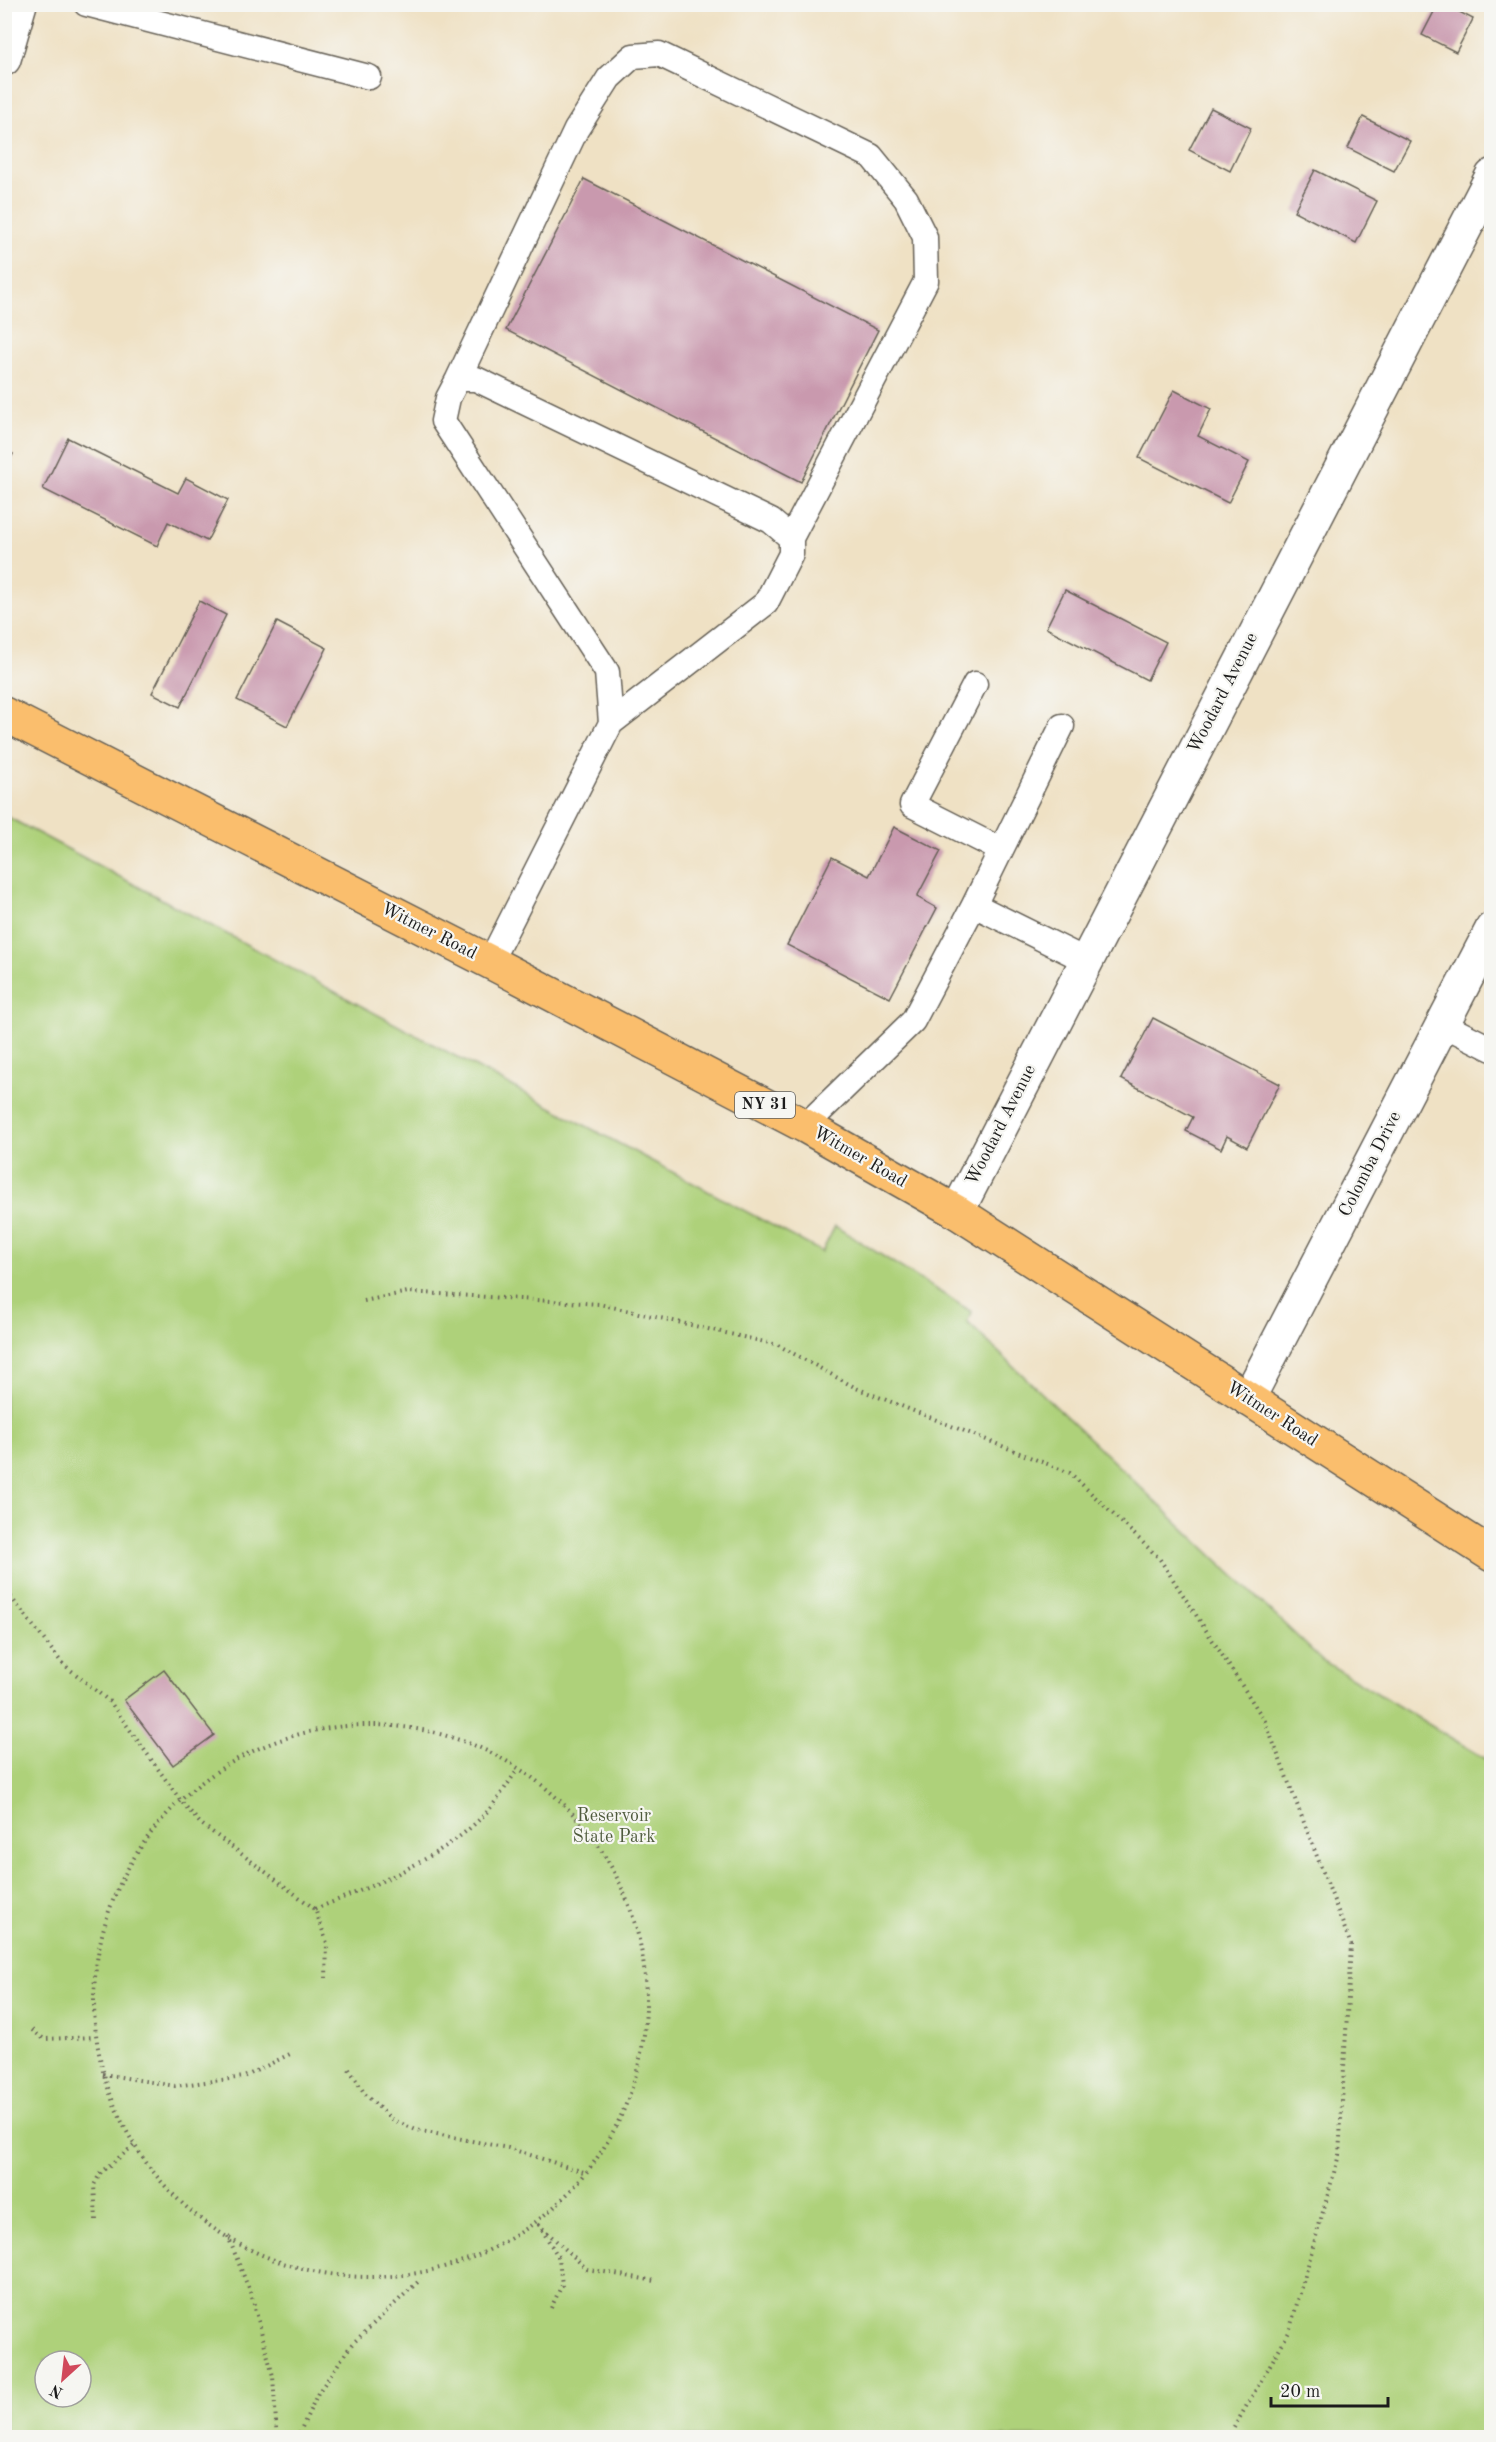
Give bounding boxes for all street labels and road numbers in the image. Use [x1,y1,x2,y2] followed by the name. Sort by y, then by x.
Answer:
[1185,630,1261,756] street label: Woodard Avenue
[378,899,480,963] street label: Witmer Road
[963,1062,1039,1188] street label: Woodard Avenue
[735,1092,795,1118] road number: NY 31
[1336,1108,1404,1220] street label: Colomba Drive
[810,1123,910,1191] street label: Witmer Road
[1223,1378,1321,1450] street label: Witmer Road

